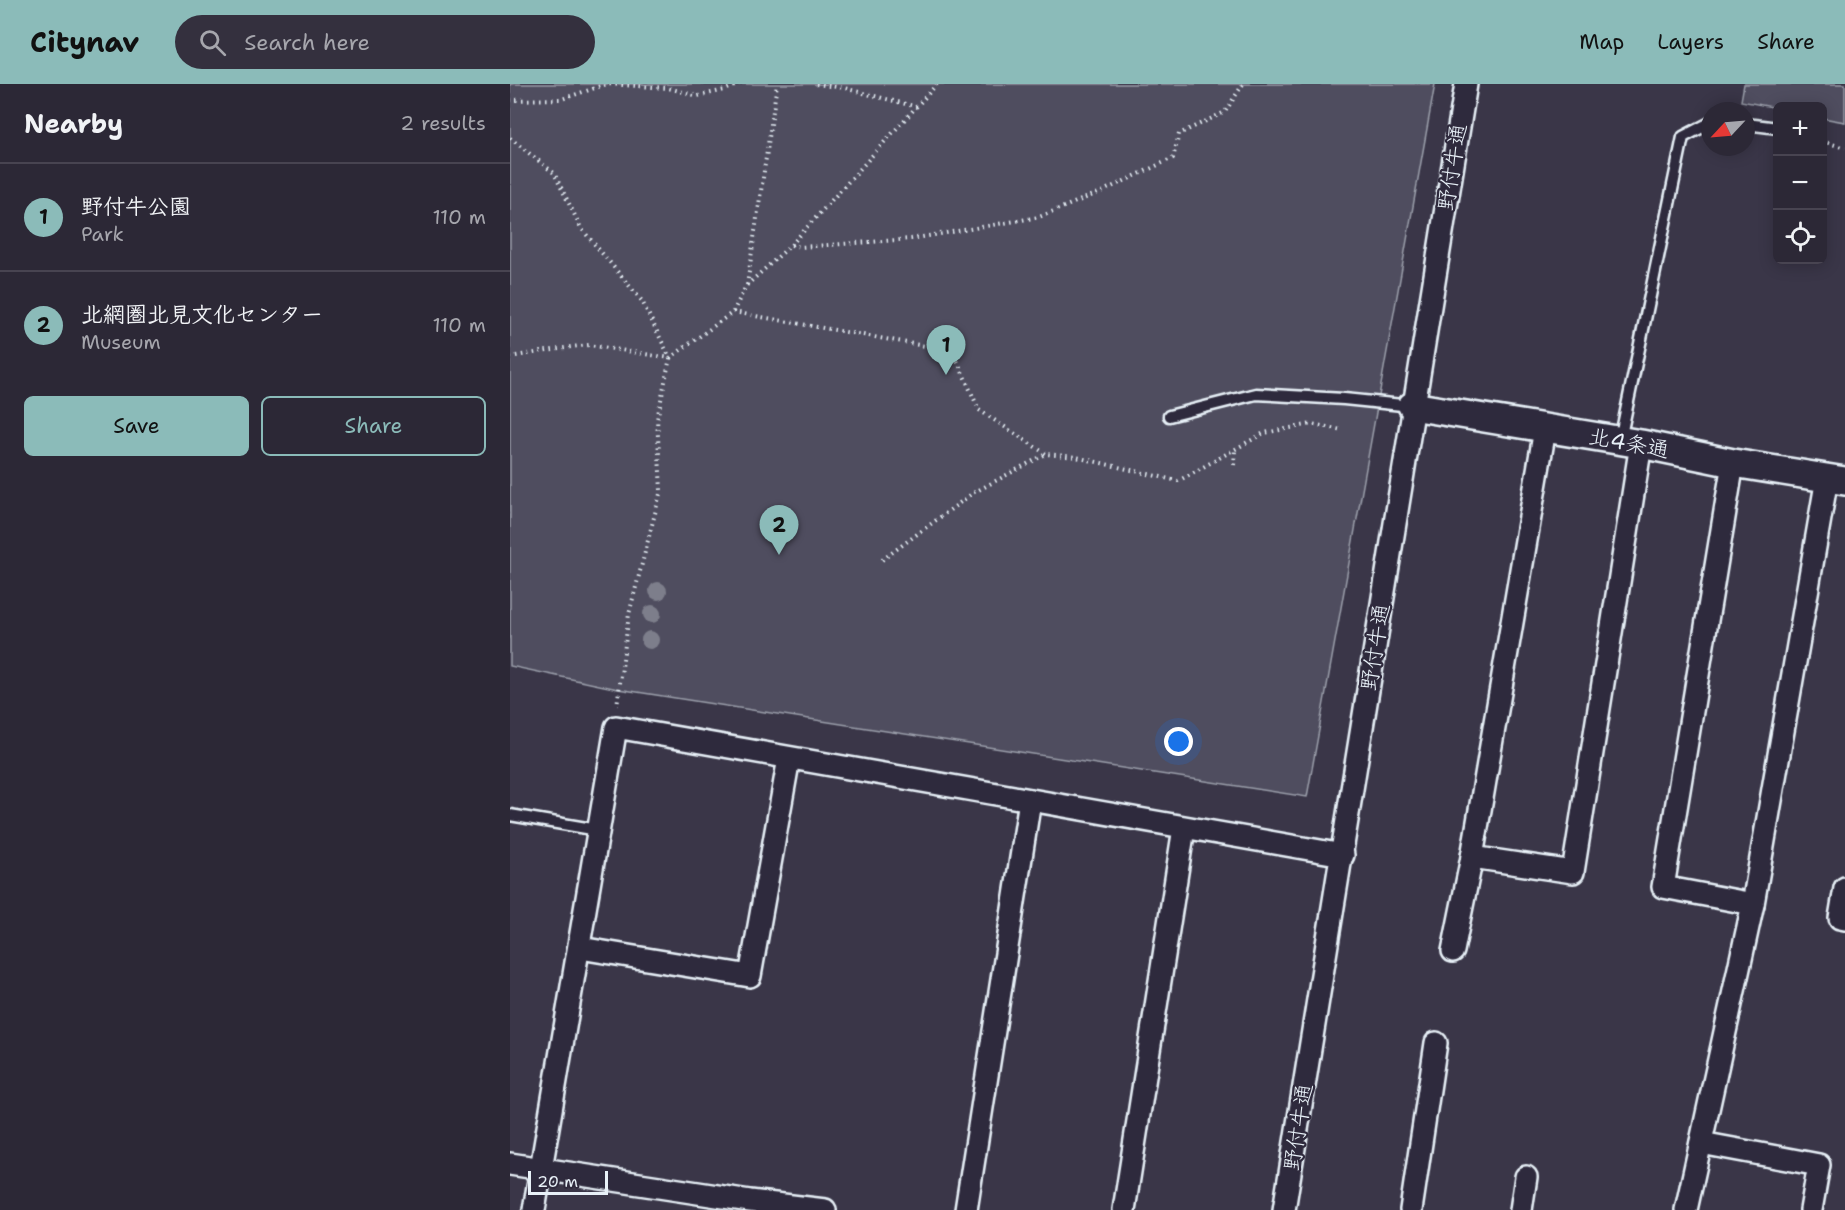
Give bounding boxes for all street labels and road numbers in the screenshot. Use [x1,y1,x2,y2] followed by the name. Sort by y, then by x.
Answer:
[1431,121,1473,213] street label: 野付牛通
[1586,422,1672,464] street label: 北4条通
[1354,601,1396,693] street label: 野付牛通
[1277,1081,1319,1173] street label: 野付牛通

